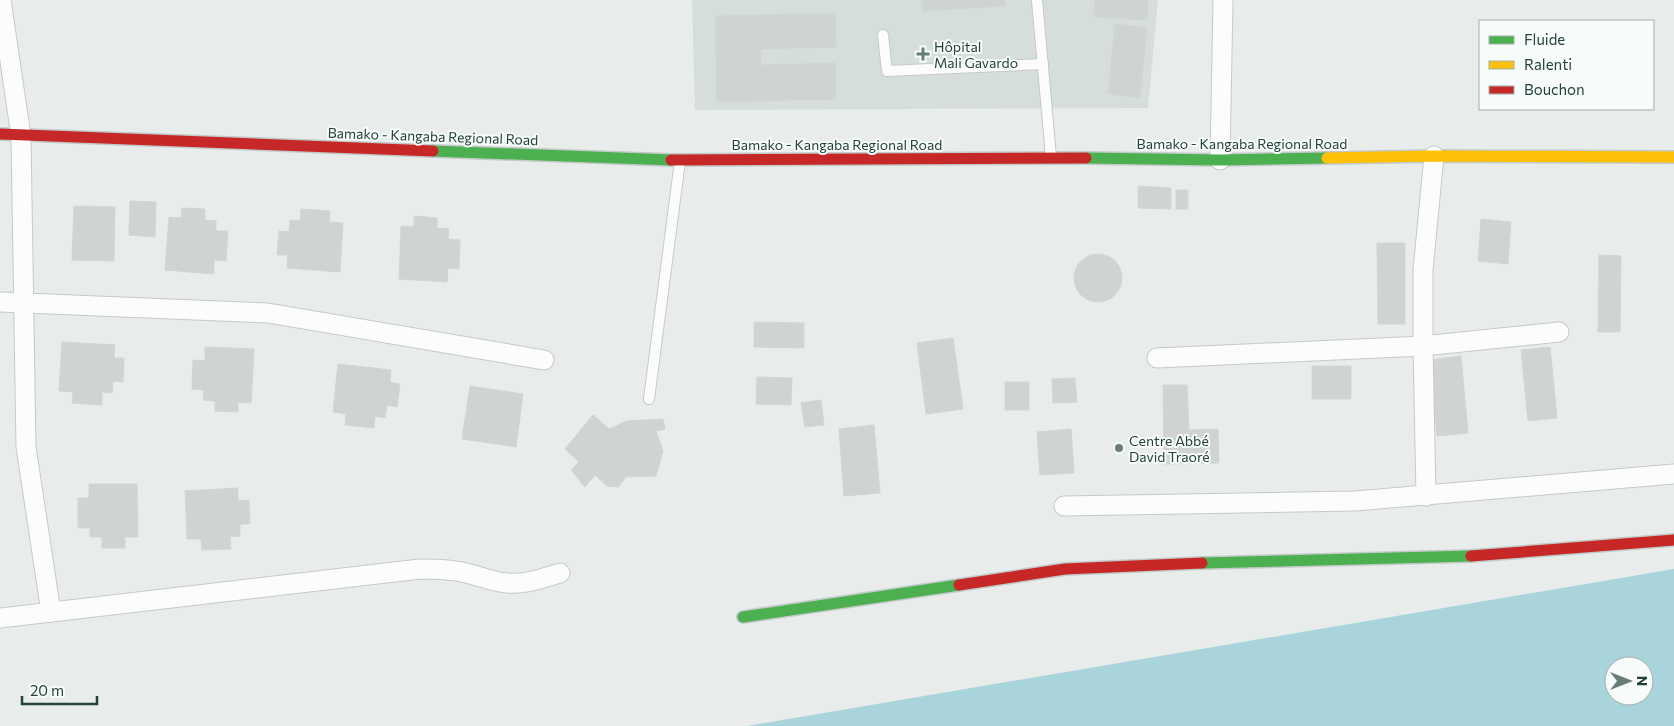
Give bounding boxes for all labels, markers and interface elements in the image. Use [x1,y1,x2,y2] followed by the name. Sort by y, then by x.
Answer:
[1479,20,1654,110] legend
[1524,30,1565,48] text: Fluide
[934,38,1018,71] place label: Hôpital Mali Gavardo
[916,47,930,61] marker: Hôpital Mali Gavardo
[1524,55,1572,73] text: Ralenti
[1524,80,1585,98] text: Bouchon
[327,124,539,148] street label: Bamako - Kangaba Regional Road
[1137,135,1347,152] street label: Bamako - Kangaba Regional Road
[732,136,942,153] street label: Bamako - Kangaba Regional Road
[1129,432,1210,465] place label: Centre Abbé David Traoré
[1113,442,1125,454] marker: Centre Abbé David Traoré
[1604,656,1654,706] north arrow
[22,674,98,706] scale bar
[1634,676,1651,686] text: N
[30,681,64,699] text: 20 m

